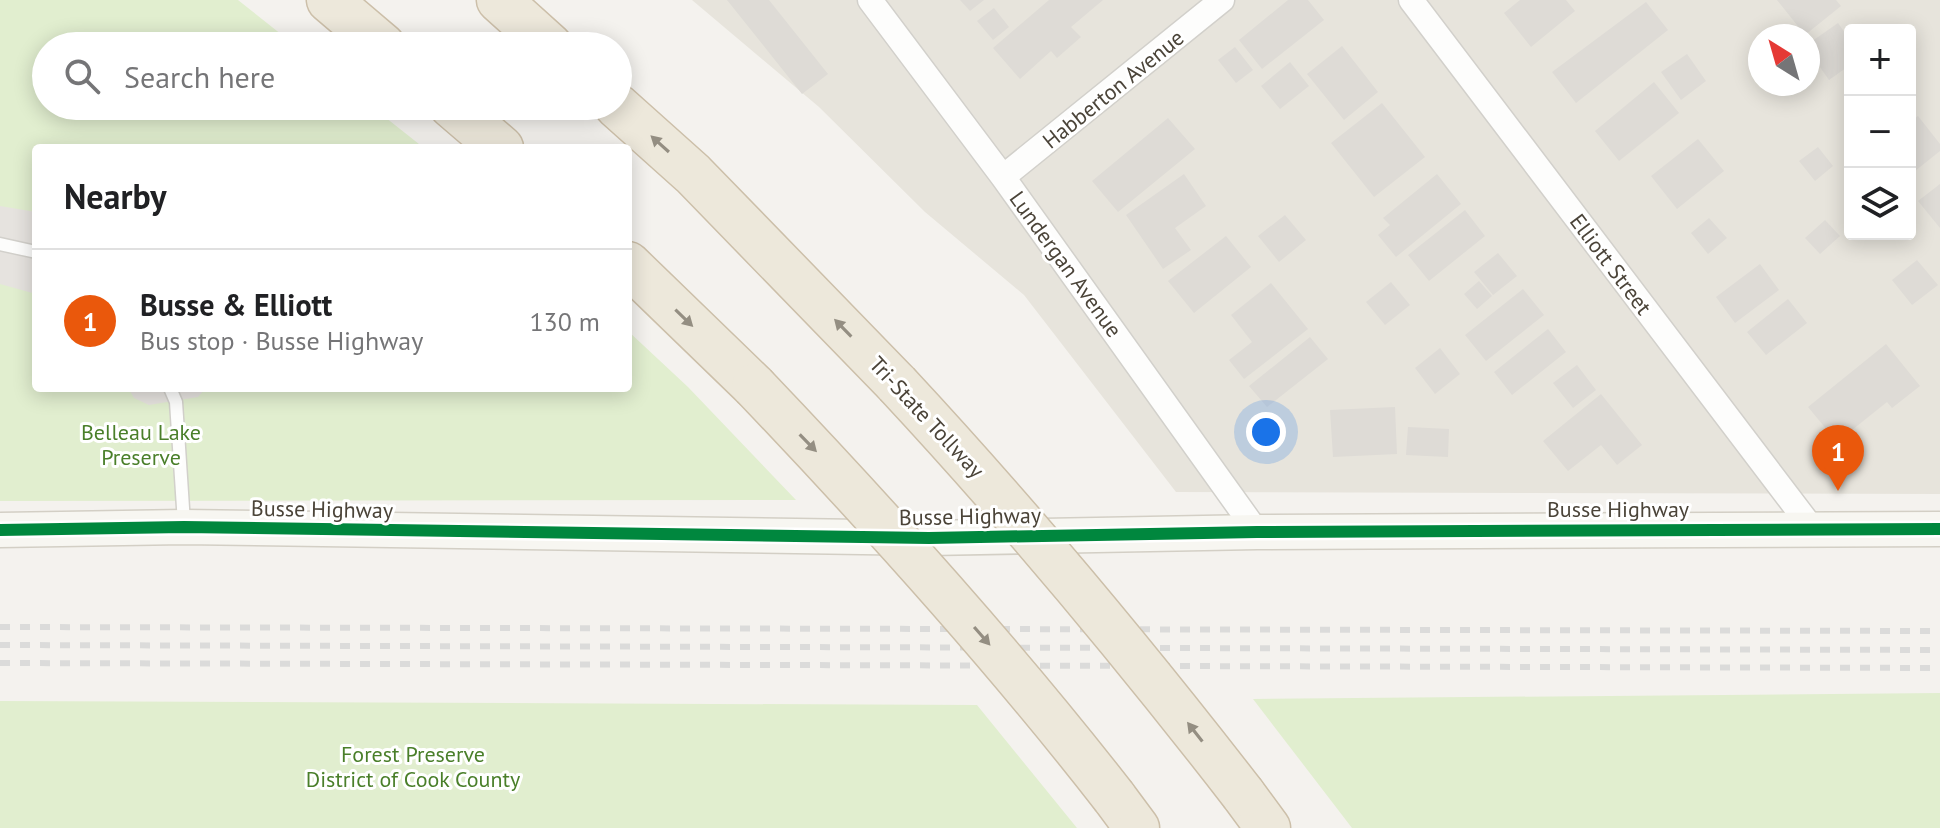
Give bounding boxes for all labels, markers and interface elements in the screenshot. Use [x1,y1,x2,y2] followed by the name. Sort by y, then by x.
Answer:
[1037,23,1189,155] street label: Habberton Avenue
[1748,24,1820,96] north arrow
[1844,24,1916,240] map controls
[1844,24,1916,96] button: +
[32,32,632,120] search box
[60,54,104,98] icon: search
[124,57,275,96] text: Search here
[1844,96,1916,168] button: −
[650,135,669,153] one-way arrow
[1844,168,1916,240] button: layers
[64,174,166,218] text: Nearby
[1004,185,1128,343] street label: Lundergan Avenue
[1564,208,1658,320] street label: Elliott Street
[140,285,332,324] text: Busse & Elliott
[83,305,97,338] text: 1
[529,305,600,338] text: 130 m
[674,308,693,326] one-way arrow
[834,319,853,338] one-way arrow
[140,324,423,357] text: Bus stop · Busse Highway
[863,350,991,484] street label: Tri-State Tollway
[1246,412,1286,452] your location
[81,418,201,471] park label: Belleau Lake Preserve
[1812,425,1864,491] pin: 1
[799,433,817,452] one-way arrow
[251,494,394,524] street label: Busse Highway
[1547,495,1690,523] street label: Busse Highway
[899,501,1042,531] street label: Busse Highway
[973,626,991,645] one-way arrow
[1187,722,1204,742] one-way arrow
[306,740,521,793] park label: Forest Preserve District of Cook County

